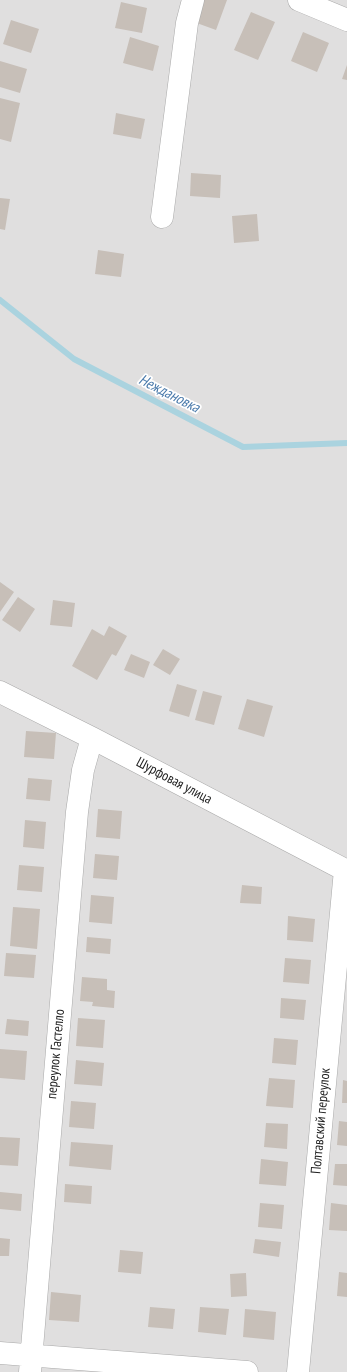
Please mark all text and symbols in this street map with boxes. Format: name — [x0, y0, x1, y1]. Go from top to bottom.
water label: Неждановка — [136, 371, 202, 417]
street label: Шурфовая улица — [133, 754, 215, 808]
street label: переулок Гастелло — [44, 1008, 68, 1100]
street label: Полтавский переулок — [308, 1067, 334, 1175]

